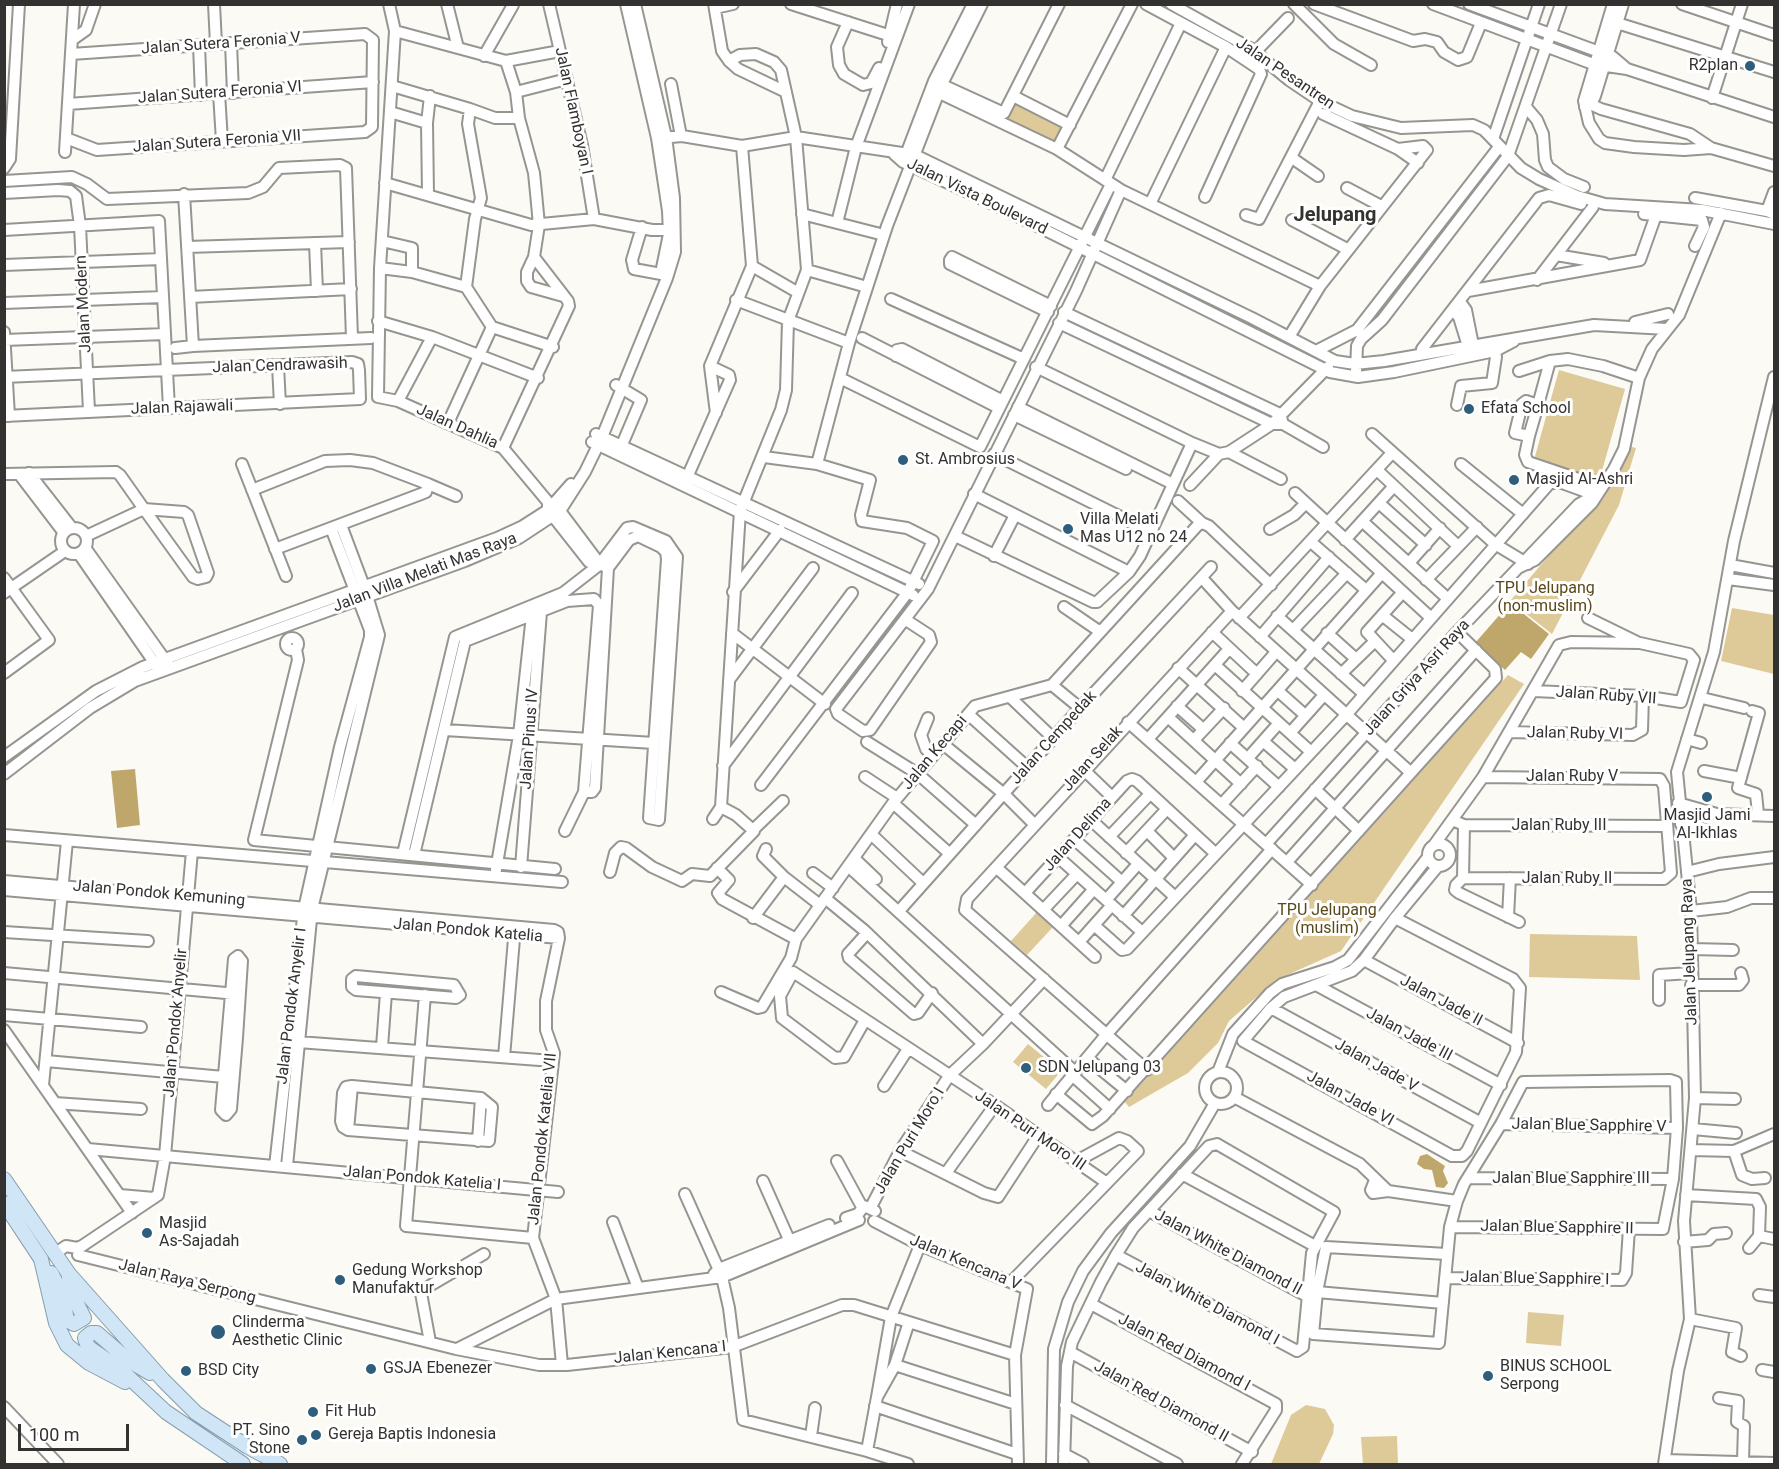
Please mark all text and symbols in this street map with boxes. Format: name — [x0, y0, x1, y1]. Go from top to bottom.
street label: Jalan Sutera Feronia V — [141, 29, 301, 59]
street label: Jalan Pesantren — [1232, 34, 1338, 114]
street label: Jalan Flamboyan I — [550, 46, 596, 176]
place label: R2plan — [1689, 56, 1738, 76]
marker: R2plan — [1743, 59, 1757, 73]
street label: Jalan Sutera Feronia VI — [137, 78, 303, 108]
street label: Jalan Sutera Feronia VII — [132, 127, 302, 157]
street label: Jalan Vista Boulevard — [904, 155, 1050, 239]
district label: Jelupang — [1293, 204, 1377, 228]
street label: Jalan Modern — [72, 255, 96, 353]
street label: Jalan Cendrawasih — [212, 354, 348, 378]
street label: Jalan Rajawali — [130, 397, 234, 419]
place label: Efata School — [1481, 399, 1571, 419]
street label: Jalan Dahlia — [413, 400, 501, 454]
marker: Efata School — [1462, 402, 1476, 416]
place label: St. Ambrosius — [915, 450, 1015, 470]
marker: St. Ambrosius — [896, 453, 910, 467]
place label: Masjid Al-Ashri — [1526, 470, 1633, 490]
marker: Masjid Al-Ashri — [1507, 473, 1521, 487]
place label: Villa Melati Mas U12 no 24 — [1080, 510, 1187, 548]
marker: Villa Melati Mas U12 no 24 — [1061, 522, 1075, 536]
street label: Jalan Villa Melati Mas Raya — [330, 529, 520, 617]
park label: TPU Jelupang (non-muslim) — [1495, 579, 1595, 617]
street label: Jalan Griya Asri Raya — [1360, 616, 1474, 740]
street label: Jalan Ruby VII — [1555, 683, 1657, 709]
street label: Jalan Cempedak — [1007, 687, 1101, 789]
street label: Jalan Pinus IV — [517, 688, 543, 790]
street label: Jalan Kecapi — [898, 712, 972, 794]
street label: Jalan Selak — [1059, 722, 1127, 796]
street label: Jalan Ruby VI — [1527, 724, 1623, 744]
street label: Jalan Ruby V — [1526, 767, 1618, 787]
marker: Masjid Jami Al-Ikhlas — [1700, 790, 1714, 804]
street label: Jalan Delima — [1040, 794, 1116, 876]
place label: Masjid Jami Al-Ikhlas — [1663, 806, 1751, 844]
street label: Jalan Ruby III — [1511, 816, 1607, 836]
street label: Jalan Ruby II — [1522, 869, 1612, 889]
street label: Jalan Pondok Kemuning — [72, 877, 246, 911]
street label: Jalan Jelupang Raya — [1678, 878, 1702, 1026]
park label: TPU Jelupang (muslim) — [1277, 901, 1377, 939]
street label: Jalan Pondok Katelia — [392, 915, 544, 947]
street label: Jalan Pondok Anyelir I — [273, 926, 311, 1086]
street label: Jalan Pondok Anyelir — [160, 948, 192, 1098]
street label: Jalan Jade II — [1396, 971, 1486, 1031]
street label: Jalan Jade III — [1363, 1004, 1455, 1066]
street label: Jalan Jade V — [1331, 1035, 1421, 1097]
street label: Jalan Pondok Katelia VII — [524, 1052, 562, 1226]
place label: SDN Jelupang 03 — [1038, 1058, 1161, 1078]
marker: SDN Jelupang 03 — [1019, 1061, 1033, 1075]
street label: Jalan Jade VI — [1303, 1067, 1397, 1131]
street label: Jalan Puri Moro I — [871, 1084, 949, 1198]
street label: Jalan Puri Moro III — [971, 1087, 1089, 1175]
street label: Jalan Blue Sapphire V — [1511, 1115, 1667, 1137]
street label: Jalan Pondok Katelia I — [342, 1163, 502, 1195]
street label: Jalan Blue Sapphire III — [1492, 1169, 1650, 1189]
street label: Jalan White Diamond II — [1151, 1206, 1305, 1300]
place label: Masjid As-Sajadah — [159, 1214, 239, 1252]
street label: Jalan Blue Sapphire II — [1480, 1217, 1634, 1239]
marker: Masjid As-Sajadah — [140, 1226, 154, 1240]
street label: Jalan Kencana V — [907, 1231, 1023, 1295]
street label: Jalan Raya Serpong — [116, 1256, 258, 1308]
street label: Jalan White Diamond I — [1132, 1258, 1282, 1350]
place label: Gedung Workshop Manufaktur — [352, 1261, 483, 1299]
street label: Jalan Blue Sapphire I — [1460, 1268, 1610, 1290]
marker: Gedung Workshop Manufaktur — [333, 1273, 347, 1287]
street label: Jalan Red Diamond I — [1115, 1310, 1253, 1396]
place label: Clinderma Aesthetic Clinic — [232, 1313, 342, 1351]
marker: Clinderma Aesthetic Clinic — [209, 1323, 227, 1341]
street label: Jalan Kencana I — [613, 1338, 727, 1368]
street label: Jalan Red Diamond II — [1090, 1357, 1232, 1447]
place label: BINUS SCHOOL Serpong — [1500, 1357, 1612, 1395]
place label: GSJA Ebenezer — [383, 1359, 492, 1379]
place label: BSD City — [198, 1361, 259, 1381]
marker: GSJA Ebenezer — [364, 1362, 378, 1376]
marker: BSD City — [179, 1364, 193, 1378]
marker: BINUS SCHOOL Serpong — [1481, 1369, 1495, 1383]
place label: Fit Hub — [325, 1402, 376, 1422]
marker: Fit Hub — [306, 1405, 320, 1419]
scale bar — [21, 1412, 132, 1450]
place label: PT. Sino Stone — [233, 1421, 290, 1459]
text: 100 m — [29, 1424, 80, 1445]
place label: Gereja Baptis Indonesia — [328, 1425, 496, 1445]
marker: Gereja Baptis Indonesia — [309, 1428, 323, 1442]
marker: PT. Sino Stone — [295, 1433, 309, 1447]

